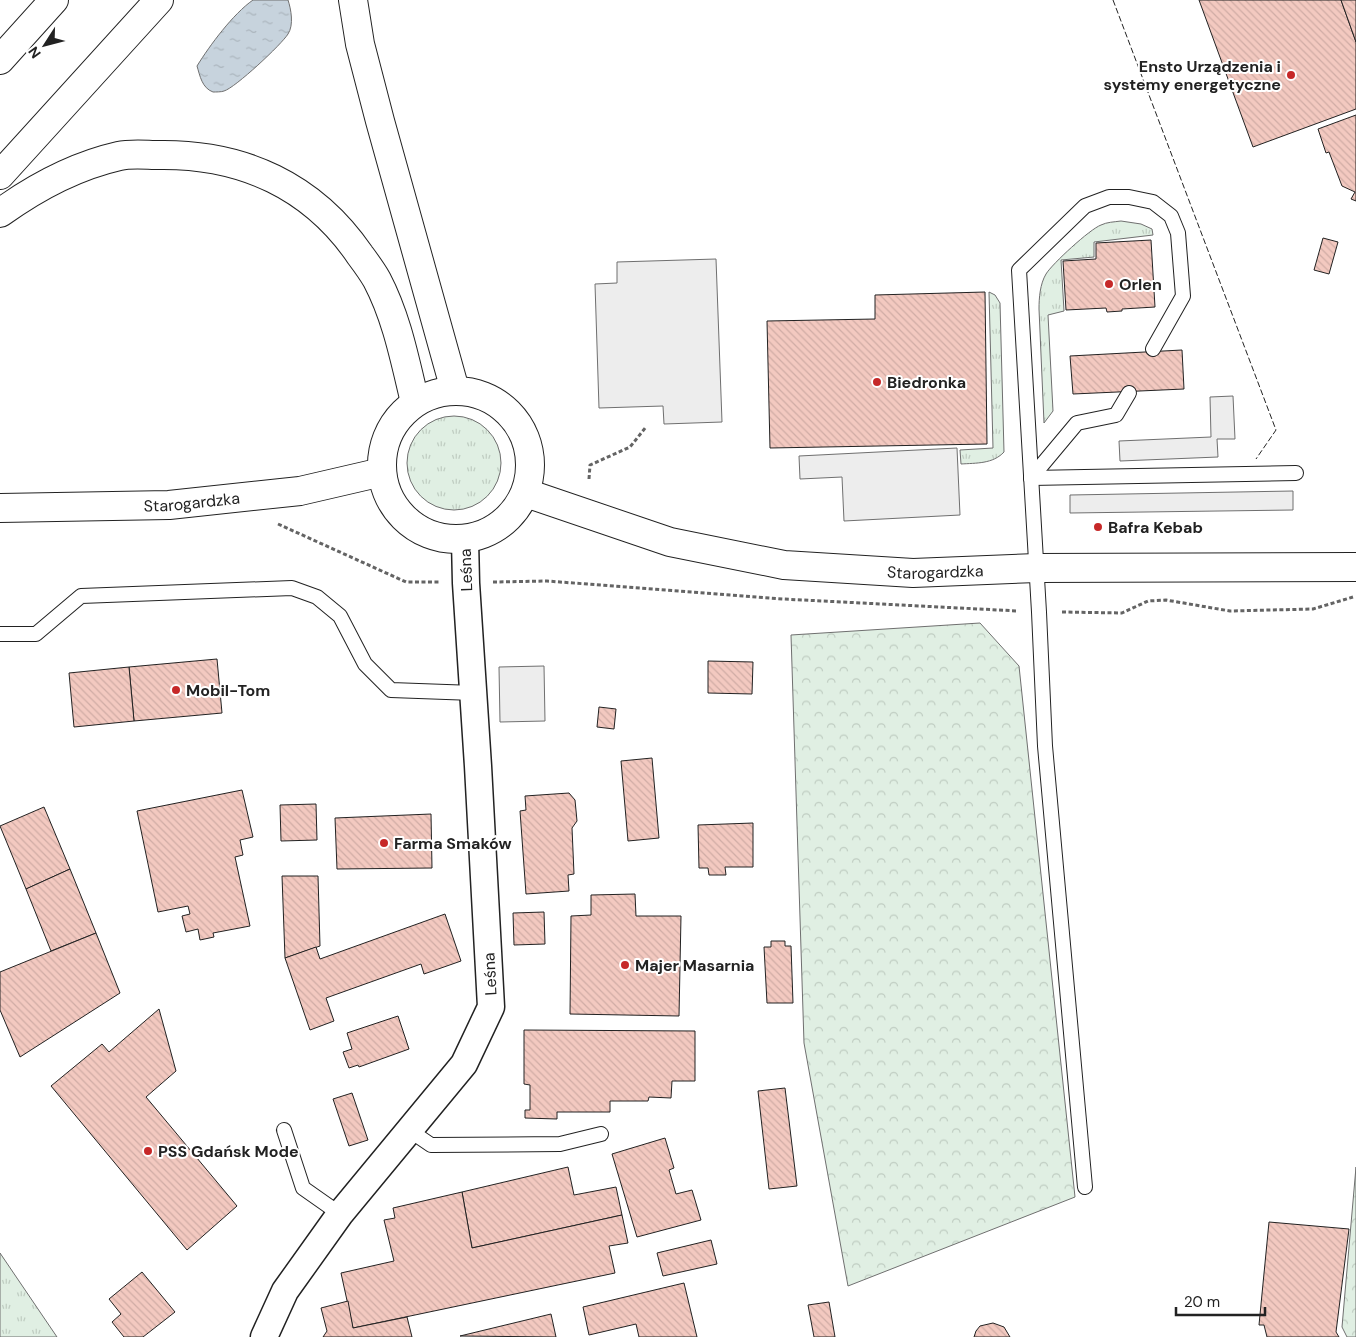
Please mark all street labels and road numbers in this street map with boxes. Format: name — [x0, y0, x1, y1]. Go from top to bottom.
street label: Starogardzka — [144, 487, 241, 516]
street label: Leśna — [455, 548, 477, 592]
street label: Starogardzka — [887, 560, 984, 584]
street label: Leśna — [478, 952, 502, 996]

